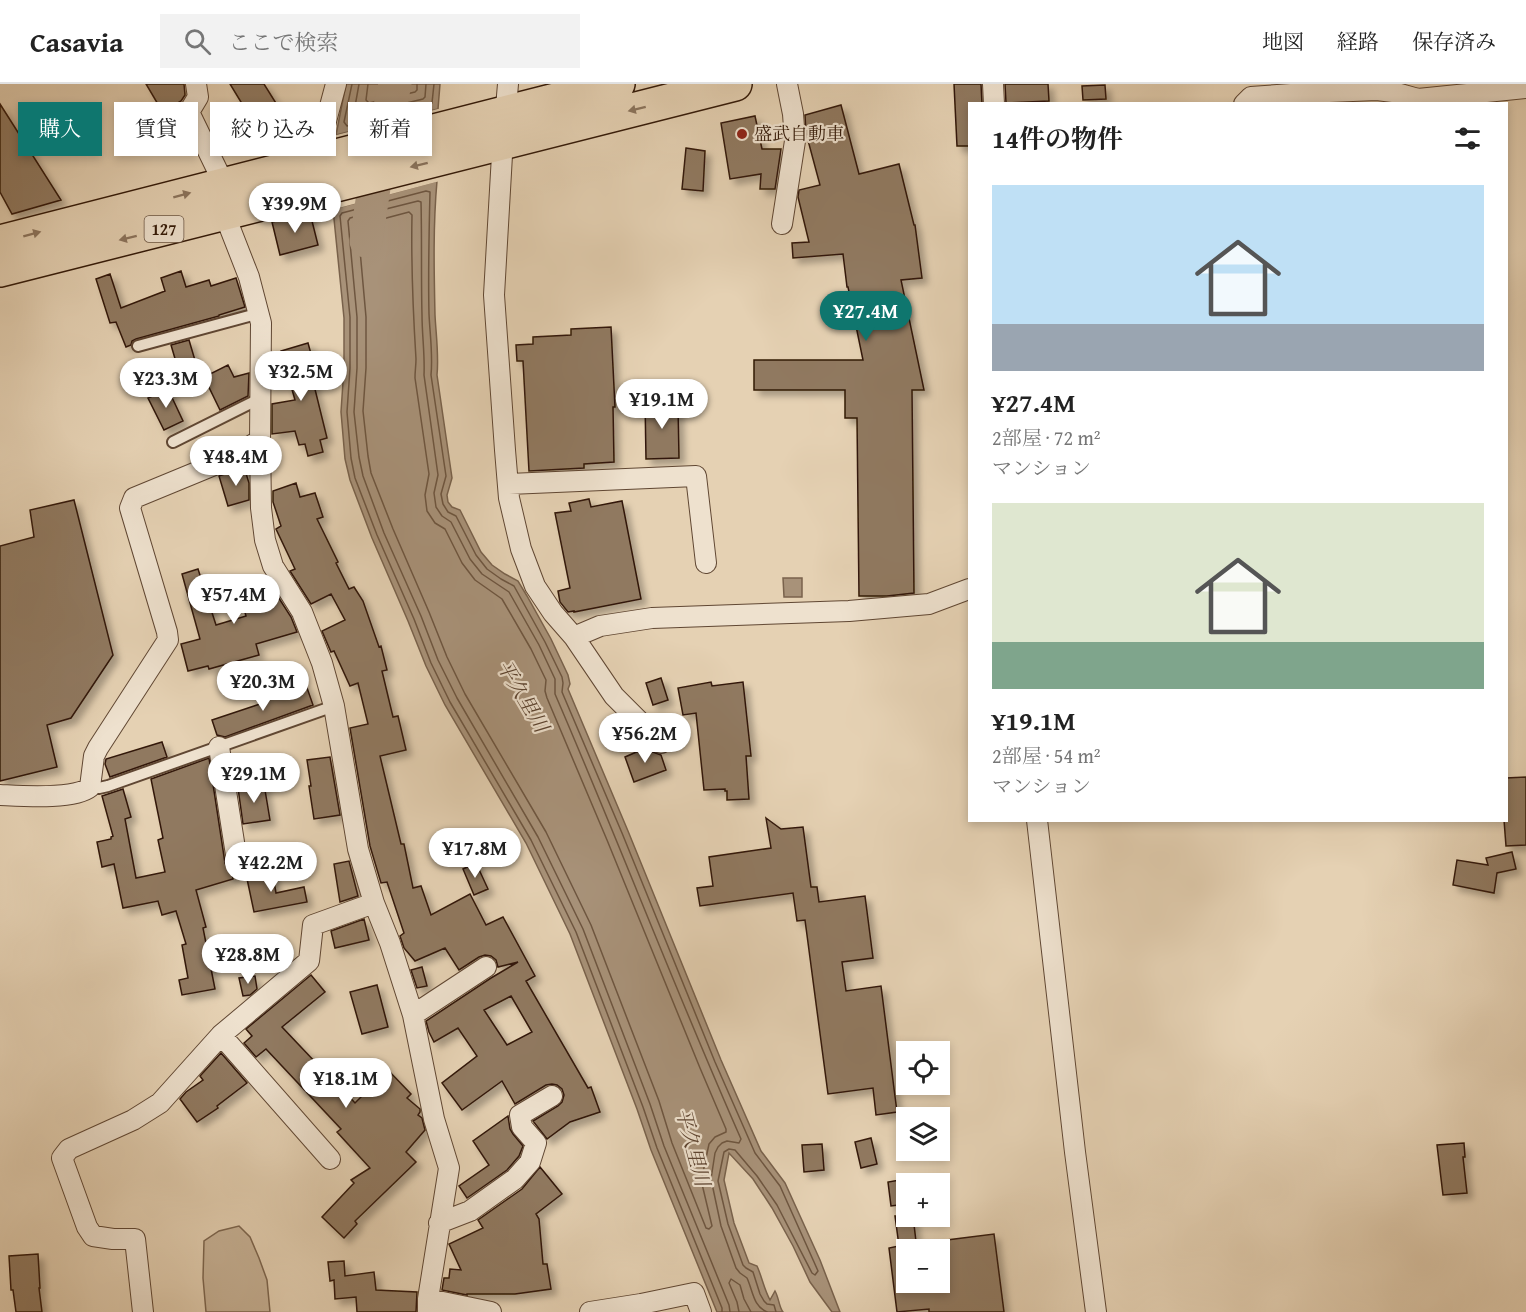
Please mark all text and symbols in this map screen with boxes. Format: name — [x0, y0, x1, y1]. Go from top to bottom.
search box — [160, 14, 580, 68]
text: Casavia — [30, 21, 124, 62]
icon: search — [181, 25, 214, 58]
text: ここで検索 — [229, 26, 339, 58]
text: 地図 — [1262, 26, 1304, 57]
text: 経路 — [1337, 26, 1379, 57]
text: 保存済み — [1412, 26, 1496, 57]
chip: 購入 — [18, 102, 102, 156]
chip: 賃貸 — [114, 102, 198, 156]
chip: 絞り込み — [210, 102, 336, 156]
chip: 新着 — [348, 102, 432, 156]
one-way arrow — [628, 105, 646, 114]
text: 14件の物件 — [992, 119, 1123, 158]
place label: 盛武自動車 — [754, 120, 844, 147]
icon: filters — [1451, 122, 1484, 155]
marker: 盛武自動車 — [735, 127, 749, 141]
one-way arrow — [409, 160, 428, 170]
pin: ¥39.9M — [246, 183, 344, 234]
text: ¥39.9M — [263, 188, 327, 217]
one-way arrow — [172, 189, 191, 199]
road number: 127 — [144, 216, 184, 242]
icon: home — [1184, 224, 1292, 332]
one-way arrow — [23, 228, 41, 238]
one-way arrow — [119, 233, 137, 243]
pin: ¥27.4M — [817, 291, 915, 342]
text: ¥27.4M — [834, 296, 898, 325]
pin: ¥32.5M — [252, 351, 350, 402]
text: ¥32.5M — [269, 356, 333, 385]
pin: ¥23.3M — [117, 358, 215, 409]
text: ¥23.3M — [134, 363, 198, 392]
pin: ¥19.1M — [613, 379, 711, 430]
text: ¥27.4M — [992, 383, 1076, 422]
text: ¥19.1M — [630, 384, 694, 413]
text: 2部屋 · 72 m² — [992, 423, 1101, 452]
pin: ¥48.4M — [187, 436, 285, 487]
text: ¥48.4M — [204, 441, 268, 470]
text: マンション — [992, 453, 1091, 482]
icon: home — [1184, 542, 1292, 650]
pin: ¥57.4M — [185, 574, 283, 625]
text: ¥57.4M — [202, 579, 266, 608]
water label: 平久里川 — [490, 654, 557, 739]
pin: ¥20.3M — [214, 661, 312, 712]
text: ¥20.3M — [231, 666, 295, 695]
text: ¥19.1M — [992, 701, 1076, 740]
pin: ¥56.2M — [596, 713, 694, 764]
text: ¥56.2M — [613, 718, 677, 747]
text: 2部屋 · 54 m² — [992, 741, 1101, 770]
pin: ¥29.1M — [205, 753, 303, 804]
text: ¥29.1M — [222, 758, 286, 787]
text: マンション — [992, 771, 1091, 800]
pin: ¥17.8M — [426, 828, 524, 879]
text: ¥17.8M — [443, 833, 507, 862]
pin: ¥42.2M — [222, 842, 320, 893]
text: ¥42.2M — [239, 847, 303, 876]
pin: ¥28.8M — [199, 934, 297, 985]
text: ¥28.8M — [216, 939, 280, 968]
map controls — [896, 1041, 950, 1293]
button: locate — [896, 1041, 950, 1095]
pin: ¥18.1M — [297, 1058, 395, 1109]
text: ¥18.1M — [314, 1063, 378, 1092]
water label: 平久里川 — [669, 1104, 718, 1191]
button: layers — [896, 1107, 950, 1161]
button: + — [896, 1173, 950, 1227]
button: − — [896, 1239, 950, 1293]

